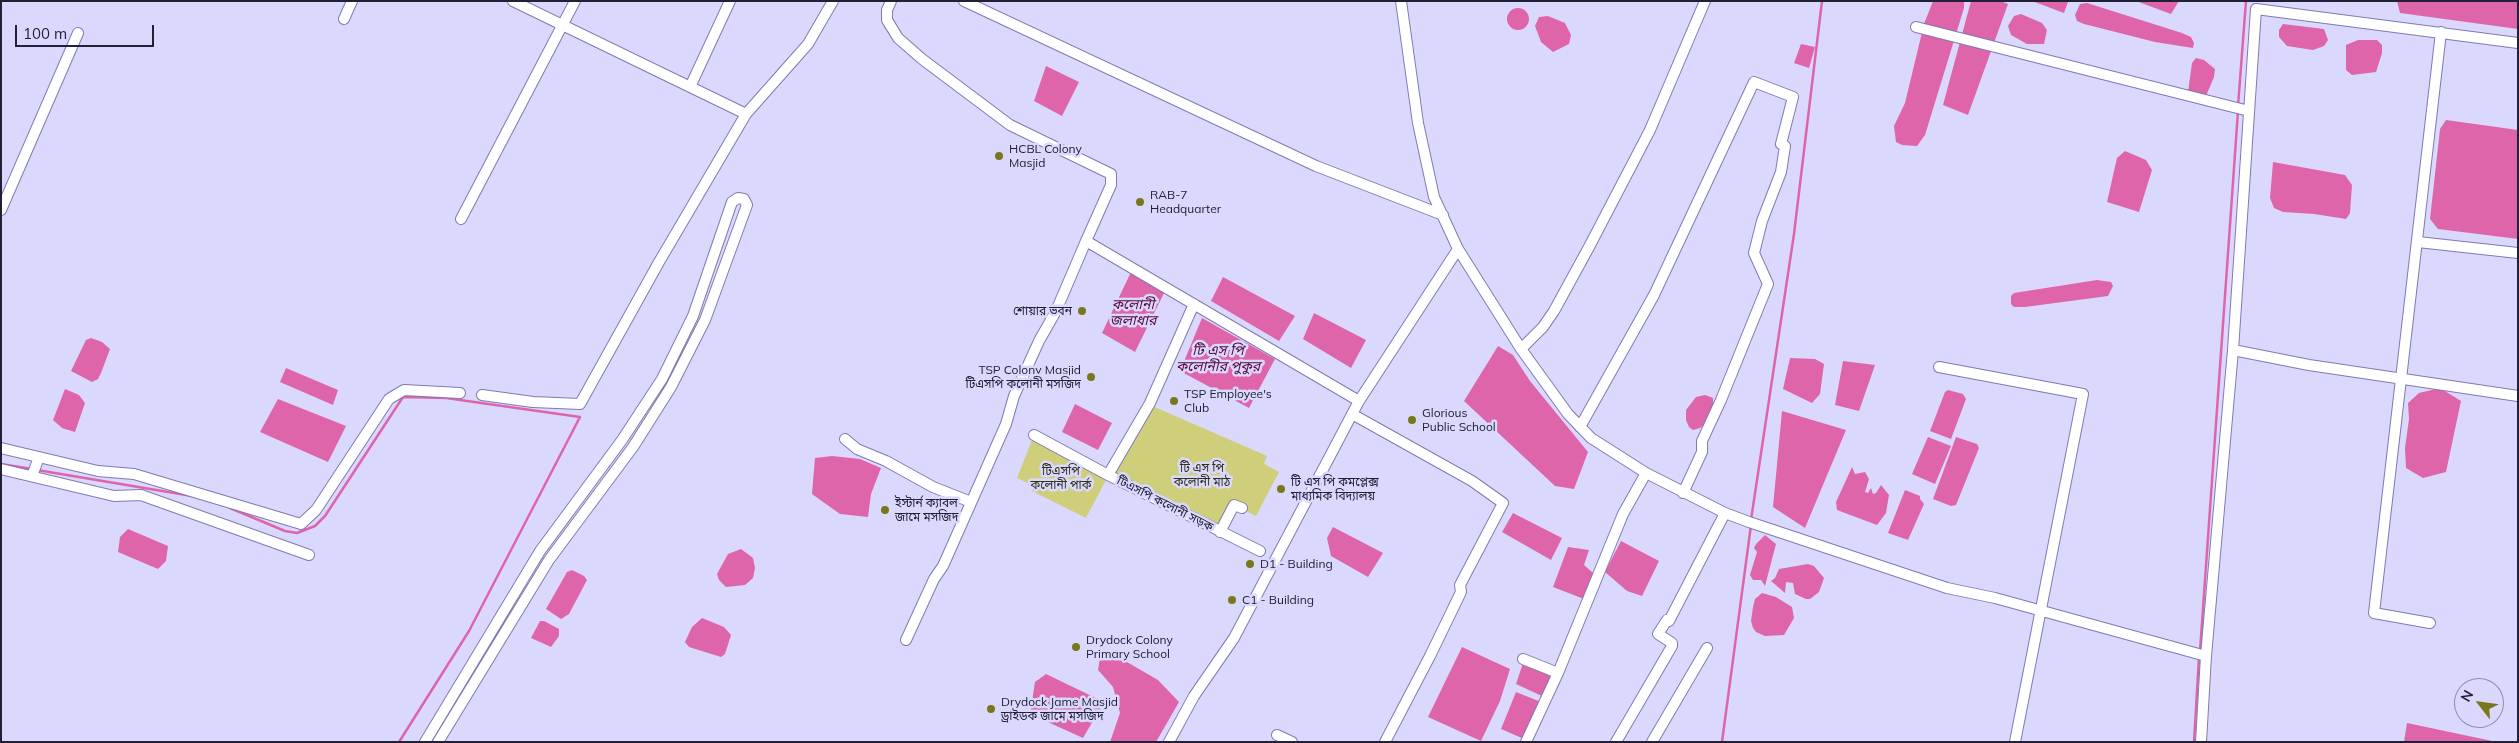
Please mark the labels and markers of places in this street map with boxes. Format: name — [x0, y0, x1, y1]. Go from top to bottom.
place label: HCBL Colony Masjid — [1009, 142, 1082, 170]
marker: HCBL Colony Masjid — [993, 150, 1005, 162]
place label: RAB-7 Headquarter — [1150, 188, 1221, 216]
marker: RAB-7 Headquarter — [1134, 196, 1146, 208]
place label: শোয়ার ভবন — [1013, 304, 1072, 318]
marker: শোয়ার ভবন — [1076, 305, 1088, 317]
place label: TSP Colony Masjid টিএসপি কলোনী মসজিদ — [966, 363, 1081, 391]
marker: TSP Colony Masjid টিএসপি কলোনী মসজিদ — [1085, 371, 1097, 383]
place label: TSP Employee's Club — [1184, 387, 1272, 415]
marker: TSP Employee's Club — [1168, 395, 1180, 407]
place label: Glorious Public School — [1422, 406, 1496, 434]
marker: Glorious Public School — [1406, 414, 1418, 426]
place label: টি এস পি কমপ্লেক্স মাধ্যমিক বিদ্যালয় — [1291, 475, 1379, 503]
marker: টি এস পি কমপ্লেক্স মাধ্যমিক বিদ্যালয় — [1275, 483, 1287, 495]
place label: ইস্টার্ন ক্যাবল জামে মসজিদ — [895, 496, 958, 524]
marker: ইস্টার্ন ক্যাবল জামে মসজিদ — [879, 504, 891, 516]
place label: D1 - Building — [1260, 557, 1333, 571]
marker: D1 - Building — [1244, 558, 1256, 570]
place label: C1 - Building — [1242, 593, 1314, 607]
marker: C1 - Building — [1226, 594, 1238, 606]
place label: Drydock Colony Primary School — [1086, 633, 1173, 661]
marker: Drydock Colony Primary School — [1070, 641, 1082, 653]
place label: Drydock Jame Masjid ড্রাইডক জামে মসজিদ — [1001, 695, 1118, 723]
marker: Drydock Jame Masjid ড্রাইডক জামে মসজিদ — [985, 703, 997, 715]

